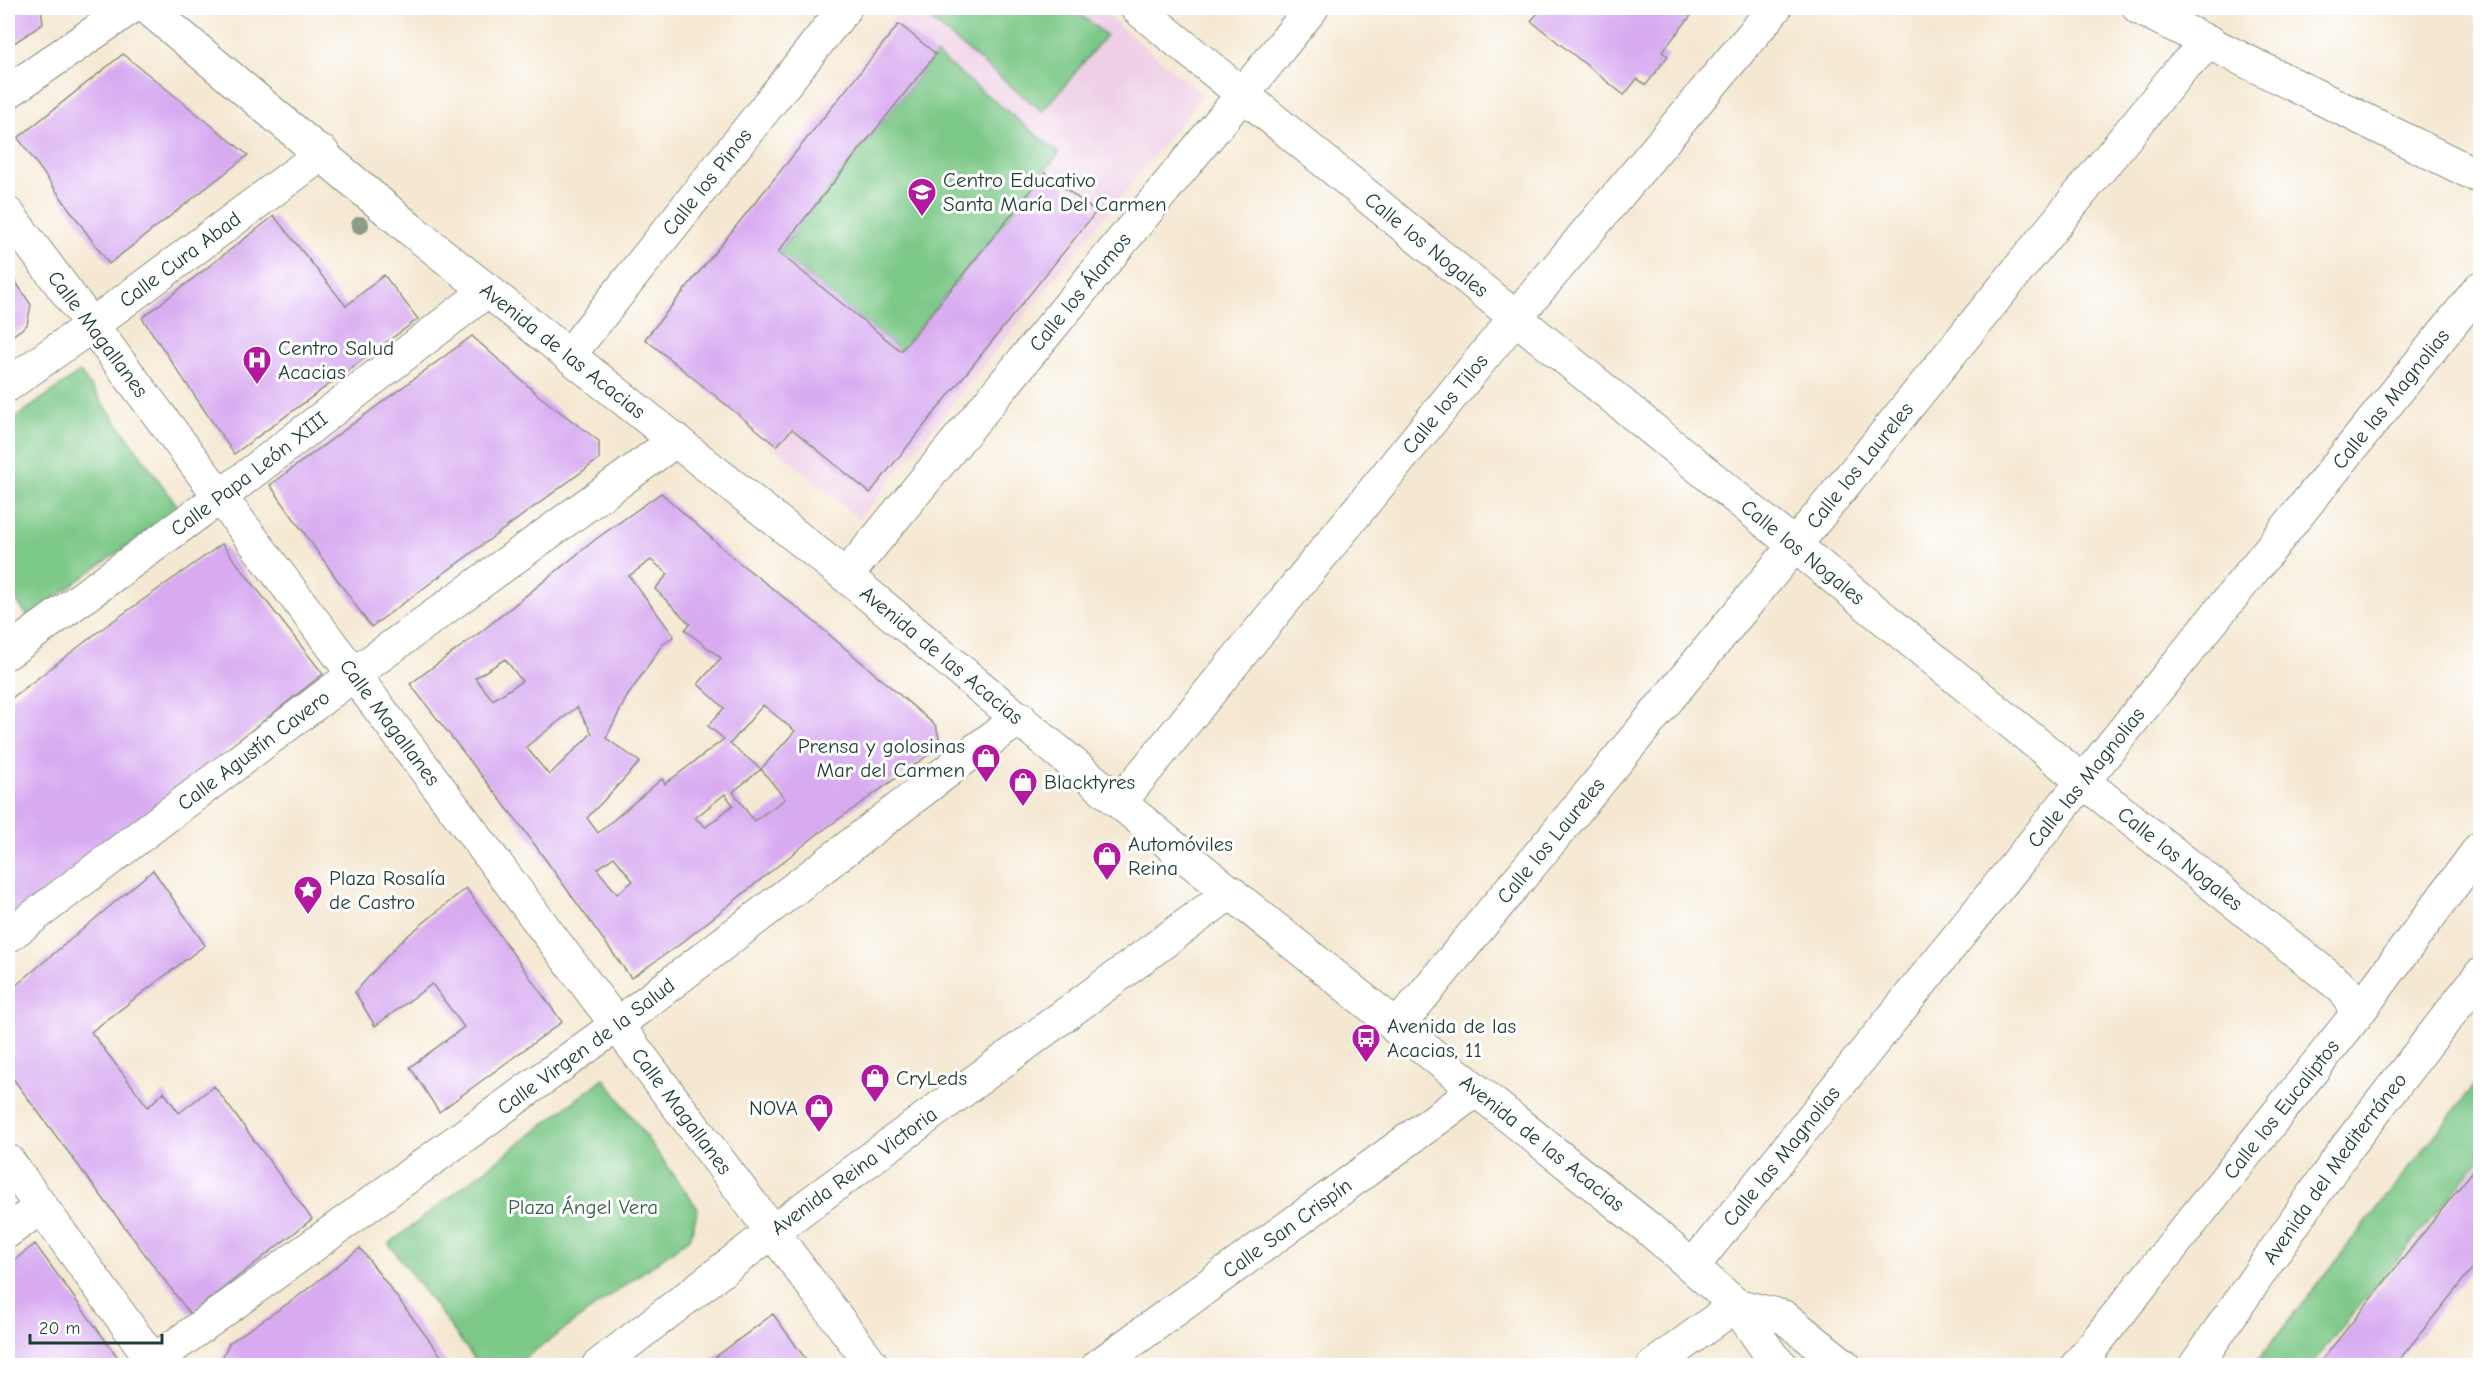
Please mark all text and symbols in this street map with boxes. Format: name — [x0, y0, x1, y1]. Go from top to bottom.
street label: Calle los Pinos — [657, 124, 757, 240]
place label: Centro Educativo Santa María Del Carmen — [943, 168, 1167, 216]
school or university icon: Centro Educativo Santa María Del Carmen — [906, 176, 938, 218]
street label: Calle los Nogales — [1360, 187, 1493, 302]
street label: Calle Cura Abad — [115, 206, 246, 312]
street label: Calle los Álamos — [1024, 228, 1136, 356]
street label: Calle Magallanes — [43, 266, 153, 402]
street label: Avenida de las Acacias — [475, 278, 650, 424]
street label: Calle las Magnolias — [2327, 324, 2454, 474]
place label: Centro Salud Acacias — [278, 336, 394, 384]
hospital icon: Centro Salud Acacias — [241, 344, 273, 386]
street label: Calle los Tilos — [1397, 349, 1493, 459]
street label: Calle los Laureles — [1801, 397, 1918, 534]
street label: Calle Papa León XIII — [166, 406, 332, 541]
street label: Calle los Nogales — [1736, 495, 1870, 610]
street label: Avenida de las Acacias — [855, 581, 1028, 729]
street label: Calle Magallanes — [335, 655, 445, 791]
street label: Calle Agustín Cavero — [173, 685, 334, 815]
street label: Calle las Magnolias — [2022, 703, 2150, 852]
place label: Prensa y golosinas Mar del Carmen — [798, 734, 965, 782]
shop icon: Prensa y golosinas Mar del Carmen — [970, 742, 1002, 784]
shop icon: Blacktyres — [1007, 766, 1039, 808]
place label: Blacktyres — [1044, 770, 1135, 794]
street label: Calle los Laureles — [1492, 773, 1610, 908]
street label: Calle los Nogales — [2113, 802, 2247, 916]
place label: Automóviles Reina — [1128, 832, 1233, 880]
shop icon: Automóviles Reina — [1091, 840, 1123, 882]
place label: Plaza Rosalía de Castro — [329, 866, 446, 914]
place icon: Plaza Rosalía de Castro — [292, 874, 324, 916]
street label: Calle Virgen de la Salud — [492, 973, 679, 1120]
place label: Avenida de las Acacias, 11 — [1387, 1014, 1516, 1062]
bus stop icon: Avenida de las Acacias, 11 — [1350, 1022, 1382, 1064]
street label: Calle los Eucaliptos — [2218, 1035, 2344, 1184]
street label: Calle Magallanes — [626, 1043, 737, 1179]
shop icon: CryLeds — [859, 1062, 891, 1104]
place label: CryLeds — [896, 1066, 967, 1090]
street label: Avenida del Mediterráneo — [2258, 1068, 2412, 1268]
street label: Avenida de las Acacias — [1455, 1070, 1629, 1216]
street label: Calle las Magnolias — [1718, 1081, 1845, 1231]
shop icon: NOVA — [803, 1092, 835, 1134]
place label: NOVA — [749, 1096, 798, 1120]
street label: Avenida Reina Victoria — [767, 1102, 942, 1240]
street label: Calle San Crispín — [1218, 1173, 1356, 1283]
park label: Plaza Ángel Vera — [508, 1195, 658, 1219]
scale bar — [30, 1307, 162, 1345]
text: 20 m — [39, 1318, 80, 1339]

